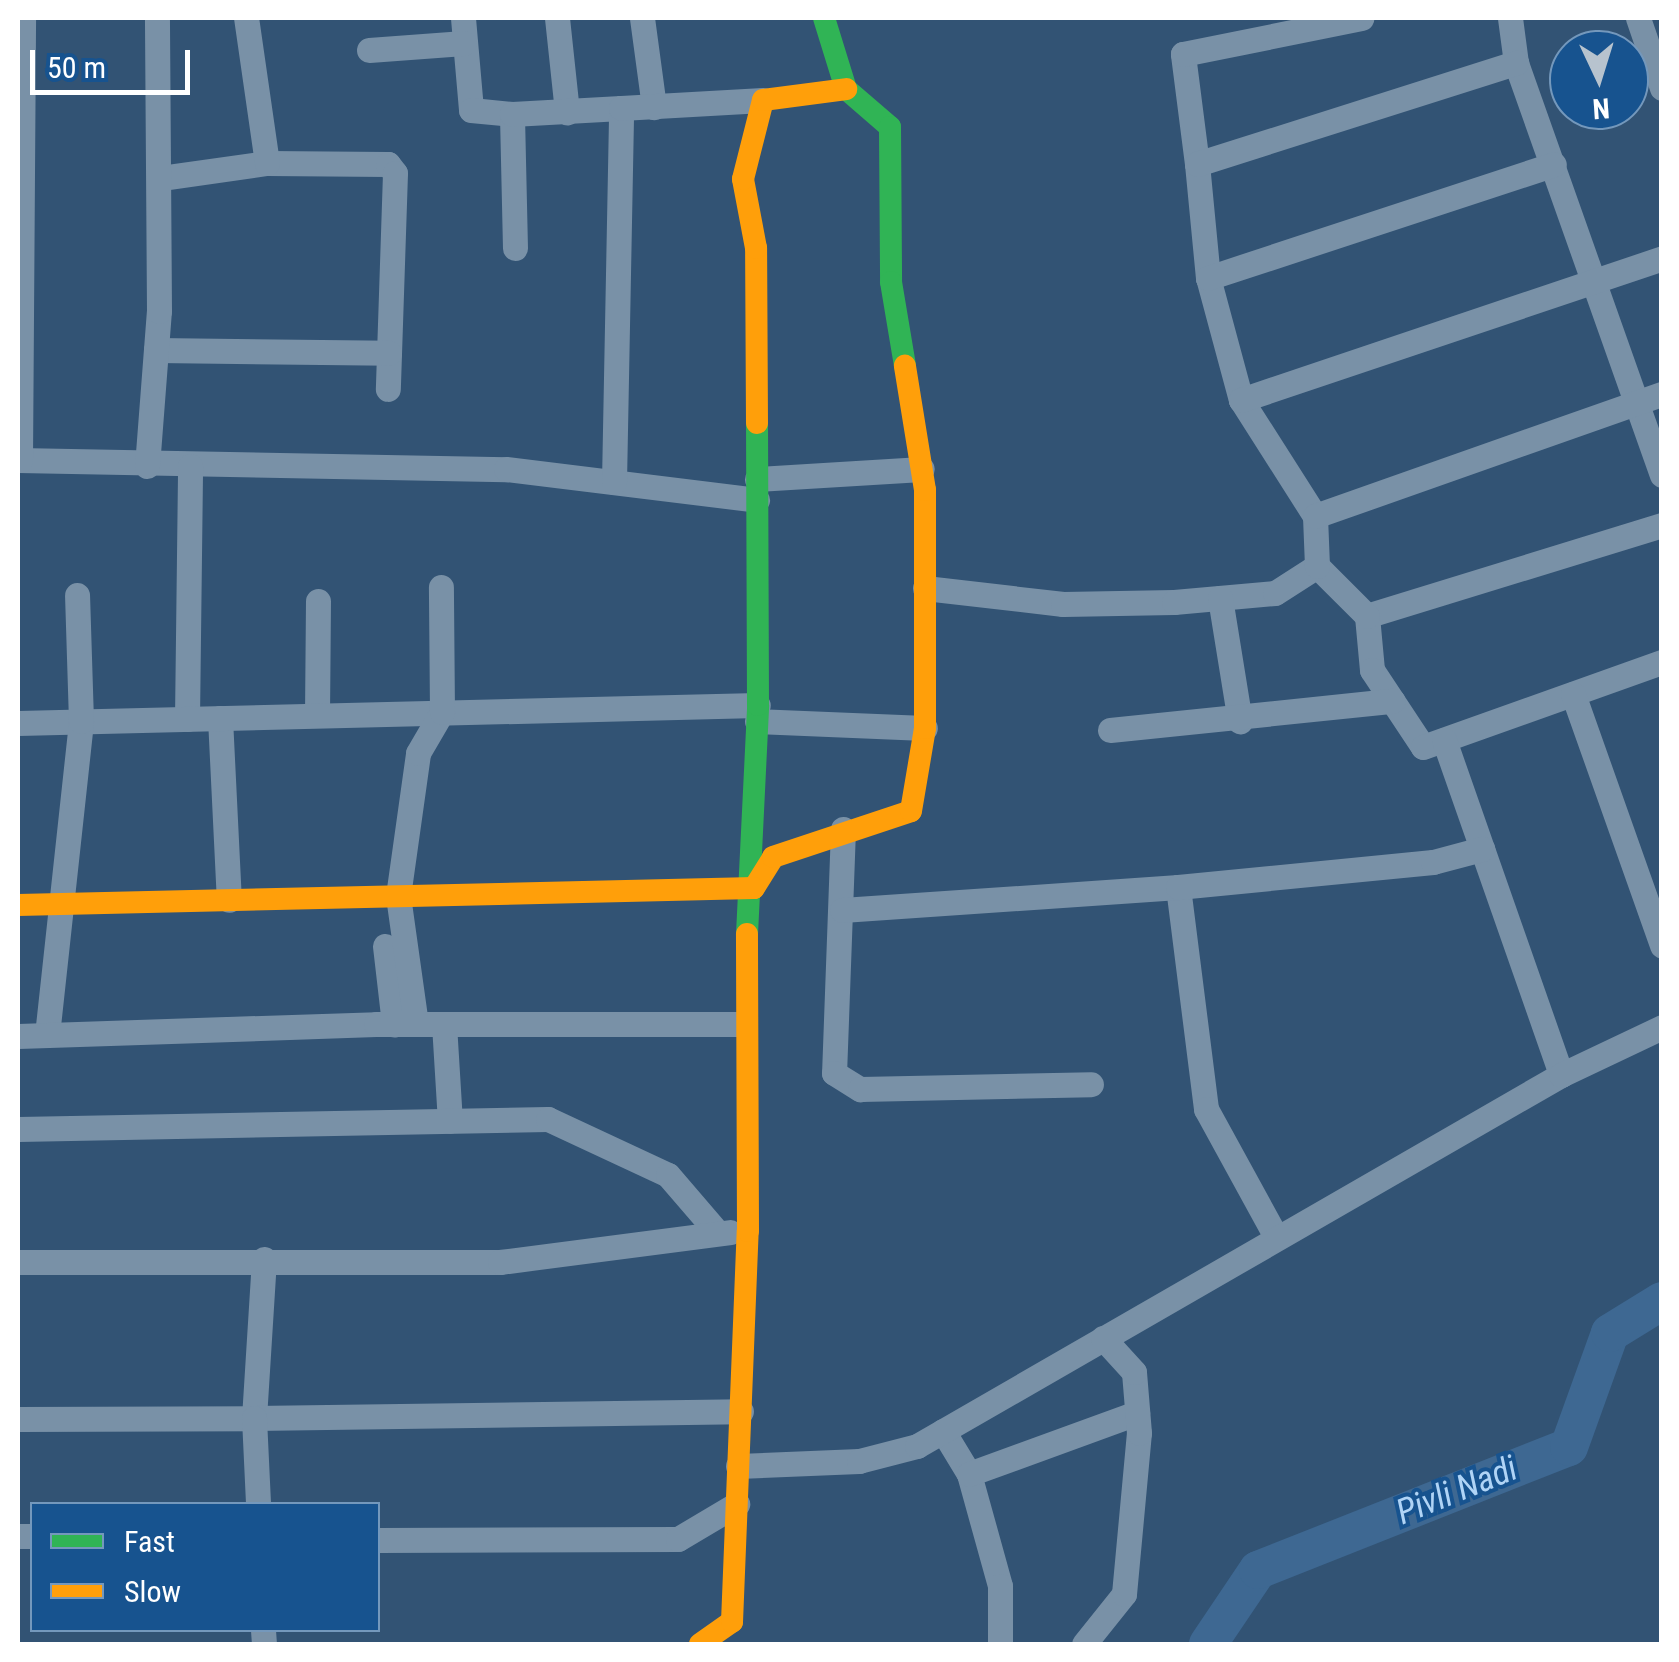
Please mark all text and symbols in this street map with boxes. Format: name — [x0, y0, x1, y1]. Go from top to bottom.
scale bar — [35, 30, 195, 92]
north arrow — [1549, 30, 1649, 130]
text: 50 m — [47, 50, 106, 85]
text: N — [1591, 91, 1611, 125]
water label: Pivli Nadi — [1390, 1448, 1524, 1534]
legend — [30, 1502, 380, 1632]
text: Fast — [124, 1524, 175, 1559]
text: Slow — [124, 1574, 181, 1609]

